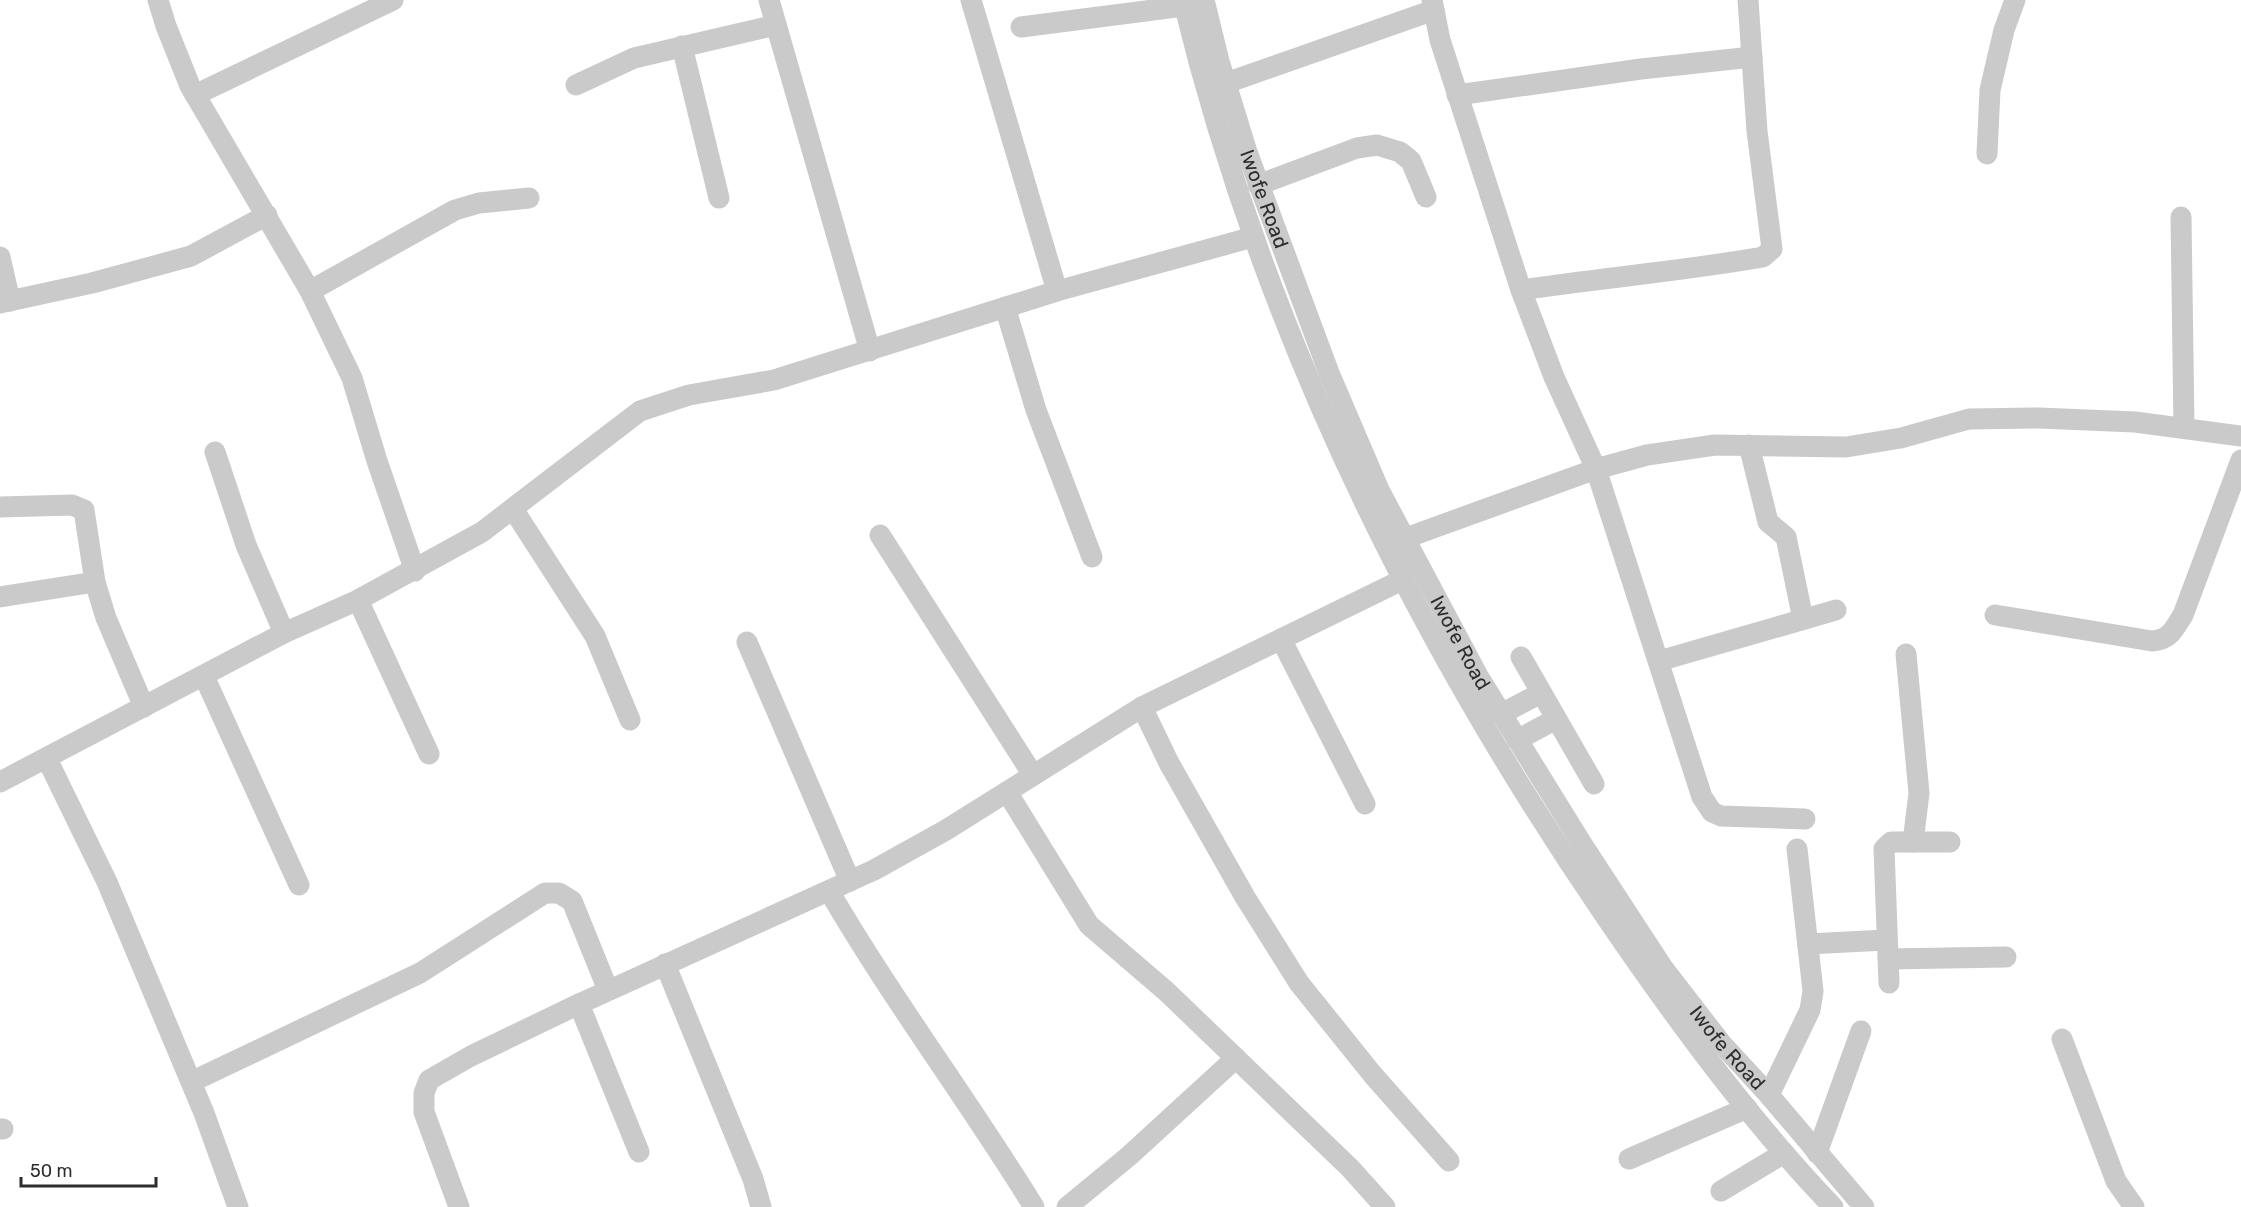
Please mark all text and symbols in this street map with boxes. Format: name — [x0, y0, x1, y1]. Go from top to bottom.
street label: Iwofe Road — [1235, 146, 1294, 252]
street label: Iwofe Road — [1425, 591, 1496, 694]
street label: Iwofe Road — [1685, 1001, 1770, 1095]
scale bar — [21, 1150, 156, 1188]
text: 50 m — [30, 1160, 73, 1182]

